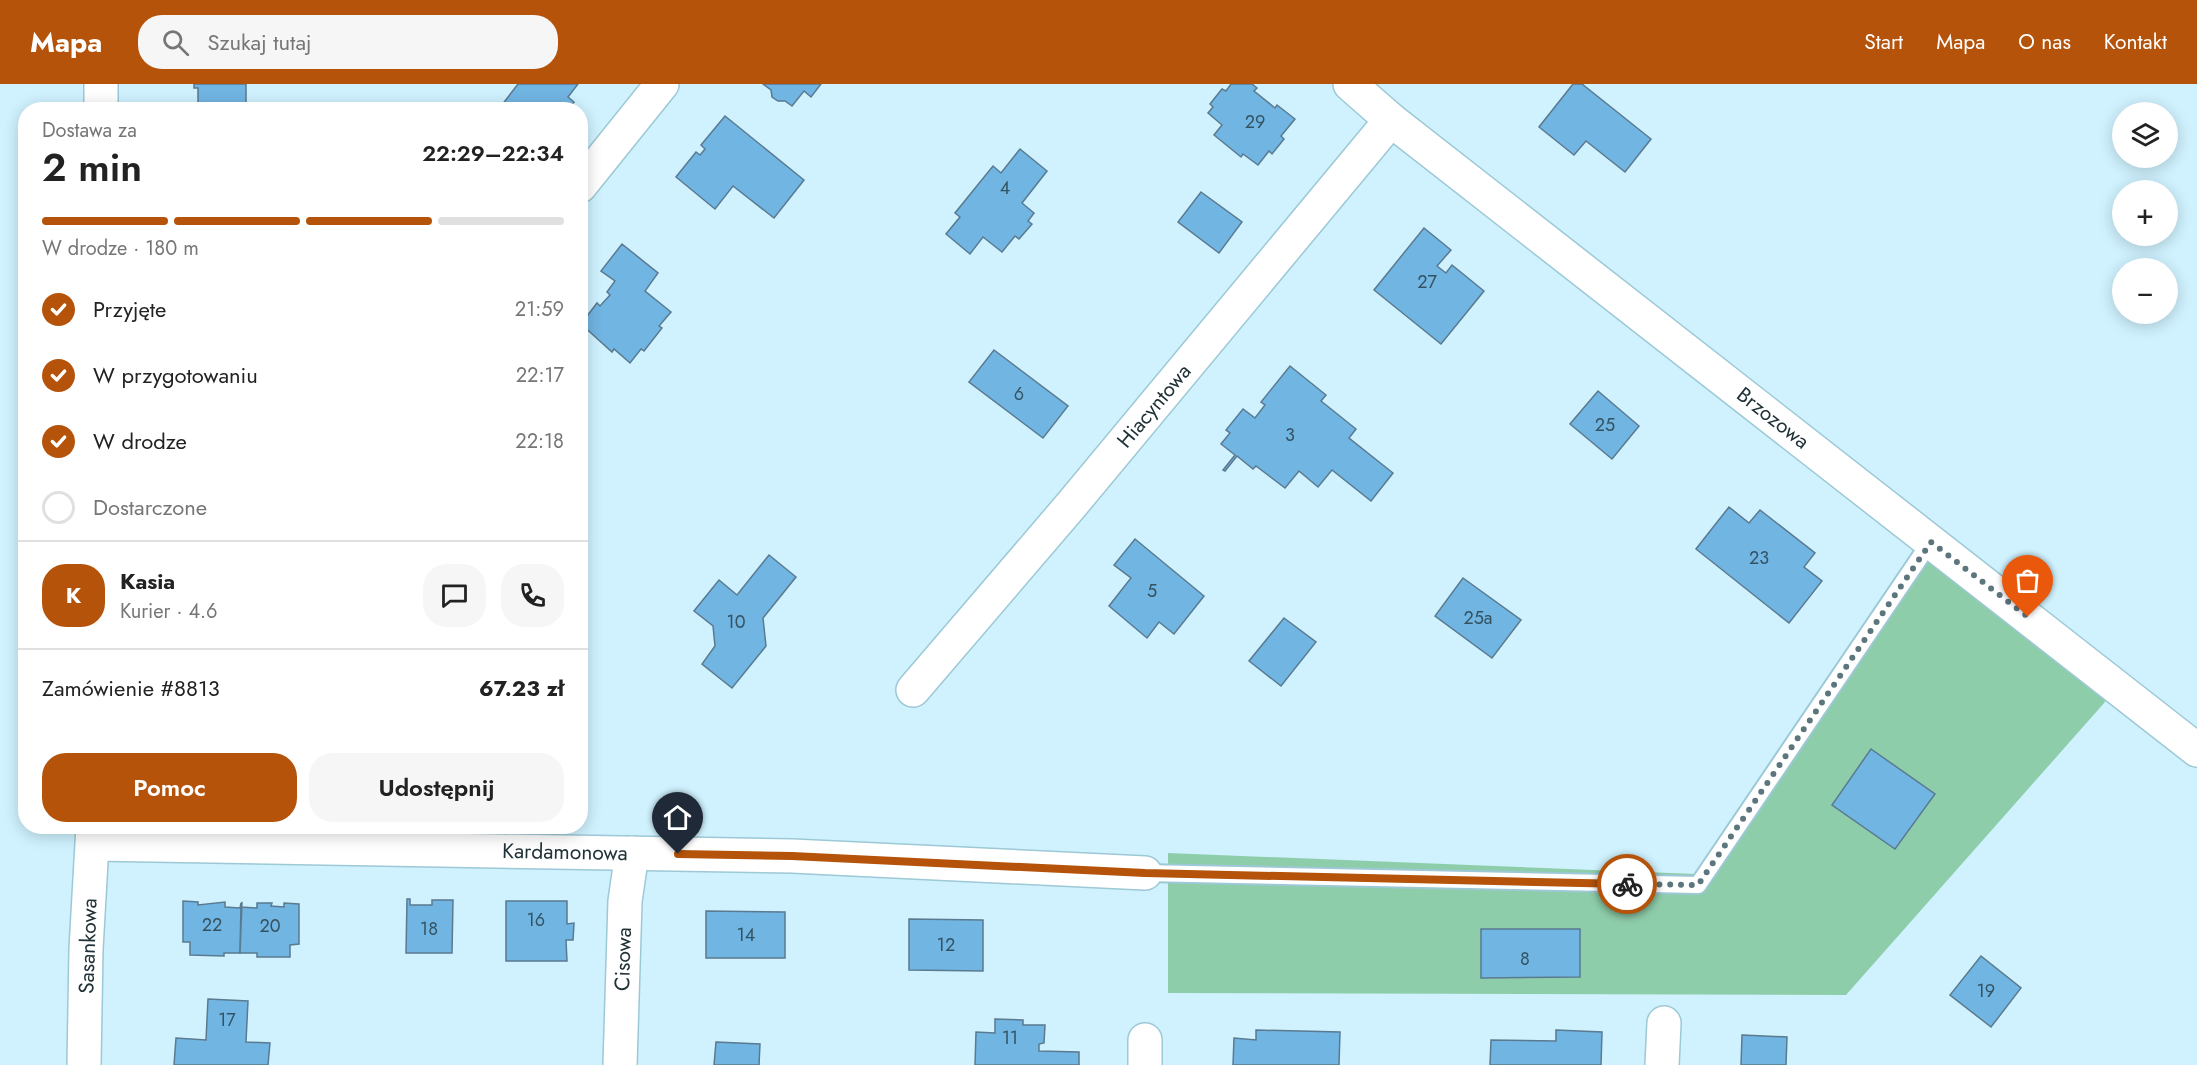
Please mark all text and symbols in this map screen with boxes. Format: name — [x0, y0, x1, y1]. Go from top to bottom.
search box — [138, 15, 558, 69]
text: Mapa — [30, 22, 102, 63]
icon: search — [159, 26, 192, 59]
text: Szukaj tutaj — [207, 26, 311, 58]
text: Start — [1864, 27, 1903, 57]
text: Mapa — [1936, 27, 1985, 57]
text: O nas — [2018, 27, 2071, 57]
text: Kontakt — [2104, 27, 2167, 57]
map controls — [2112, 102, 2178, 324]
button: layers — [2112, 102, 2178, 168]
house number: 29 — [1245, 109, 1265, 135]
text: Dostawa za — [42, 116, 137, 145]
text: 22:29–22:34 — [422, 137, 564, 169]
text: 2 min — [42, 139, 142, 196]
house number: 4 — [1000, 175, 1010, 201]
button: + — [2112, 180, 2178, 246]
text: W drodze · 180 m — [42, 234, 199, 263]
button: − — [2112, 258, 2178, 324]
house number: 27 — [1417, 269, 1437, 295]
icon: check — [42, 293, 75, 326]
text: Przyjęte — [93, 293, 166, 325]
text: 21:59 — [515, 295, 564, 324]
street label: Hiacyntowa — [1110, 357, 1198, 455]
icon: check — [42, 359, 75, 392]
text: W przygotowaniu — [93, 359, 258, 391]
text: 22:17 — [516, 361, 564, 390]
street label: Brzozowa — [1730, 380, 1816, 456]
house number: 6 — [1014, 381, 1024, 407]
house number: 25 — [1595, 412, 1615, 438]
house number: 3 — [1285, 422, 1295, 448]
icon: check — [42, 425, 75, 458]
text: W drodze — [93, 425, 187, 457]
text: 22:18 — [515, 427, 564, 456]
text: Dostarczone — [93, 491, 207, 523]
house number: 23 — [1749, 545, 1769, 571]
pin — [2002, 555, 2053, 617]
button: chat — [423, 564, 486, 627]
button: phone — [501, 564, 564, 627]
icon: bag — [2011, 564, 2044, 597]
text: Kasia — [120, 565, 175, 597]
house number: 5 — [1147, 578, 1157, 604]
text: K — [66, 579, 81, 611]
text: Kurier · 4.6 — [120, 597, 218, 626]
house number: 25a — [1463, 605, 1493, 631]
house number: 10 — [727, 609, 746, 635]
text: Zamówienie #8813 — [42, 672, 220, 704]
text: 67.23 zł — [479, 672, 564, 704]
button: Pomoc — [42, 753, 297, 822]
button: Udostępnij — [309, 753, 564, 822]
pin — [652, 792, 703, 854]
icon: home — [661, 801, 694, 834]
street label: Kardamonowa — [502, 836, 628, 868]
courier — [1597, 854, 1657, 914]
icon: bike — [1611, 868, 1644, 901]
street label: Sasankowa — [71, 898, 105, 994]
house number: 16 — [527, 907, 545, 933]
house number: 22 — [202, 912, 222, 938]
house number: 20 — [259, 913, 281, 939]
house number: 18 — [420, 916, 438, 942]
house number: 14 — [737, 922, 755, 948]
street label: Cisowa — [607, 927, 639, 991]
house number: 12 — [937, 932, 955, 958]
house number: 8 — [1520, 946, 1530, 972]
house number: 19 — [1977, 978, 1995, 1004]
house number: 17 — [218, 1007, 236, 1033]
house number: 11 — [1002, 1025, 1018, 1051]

